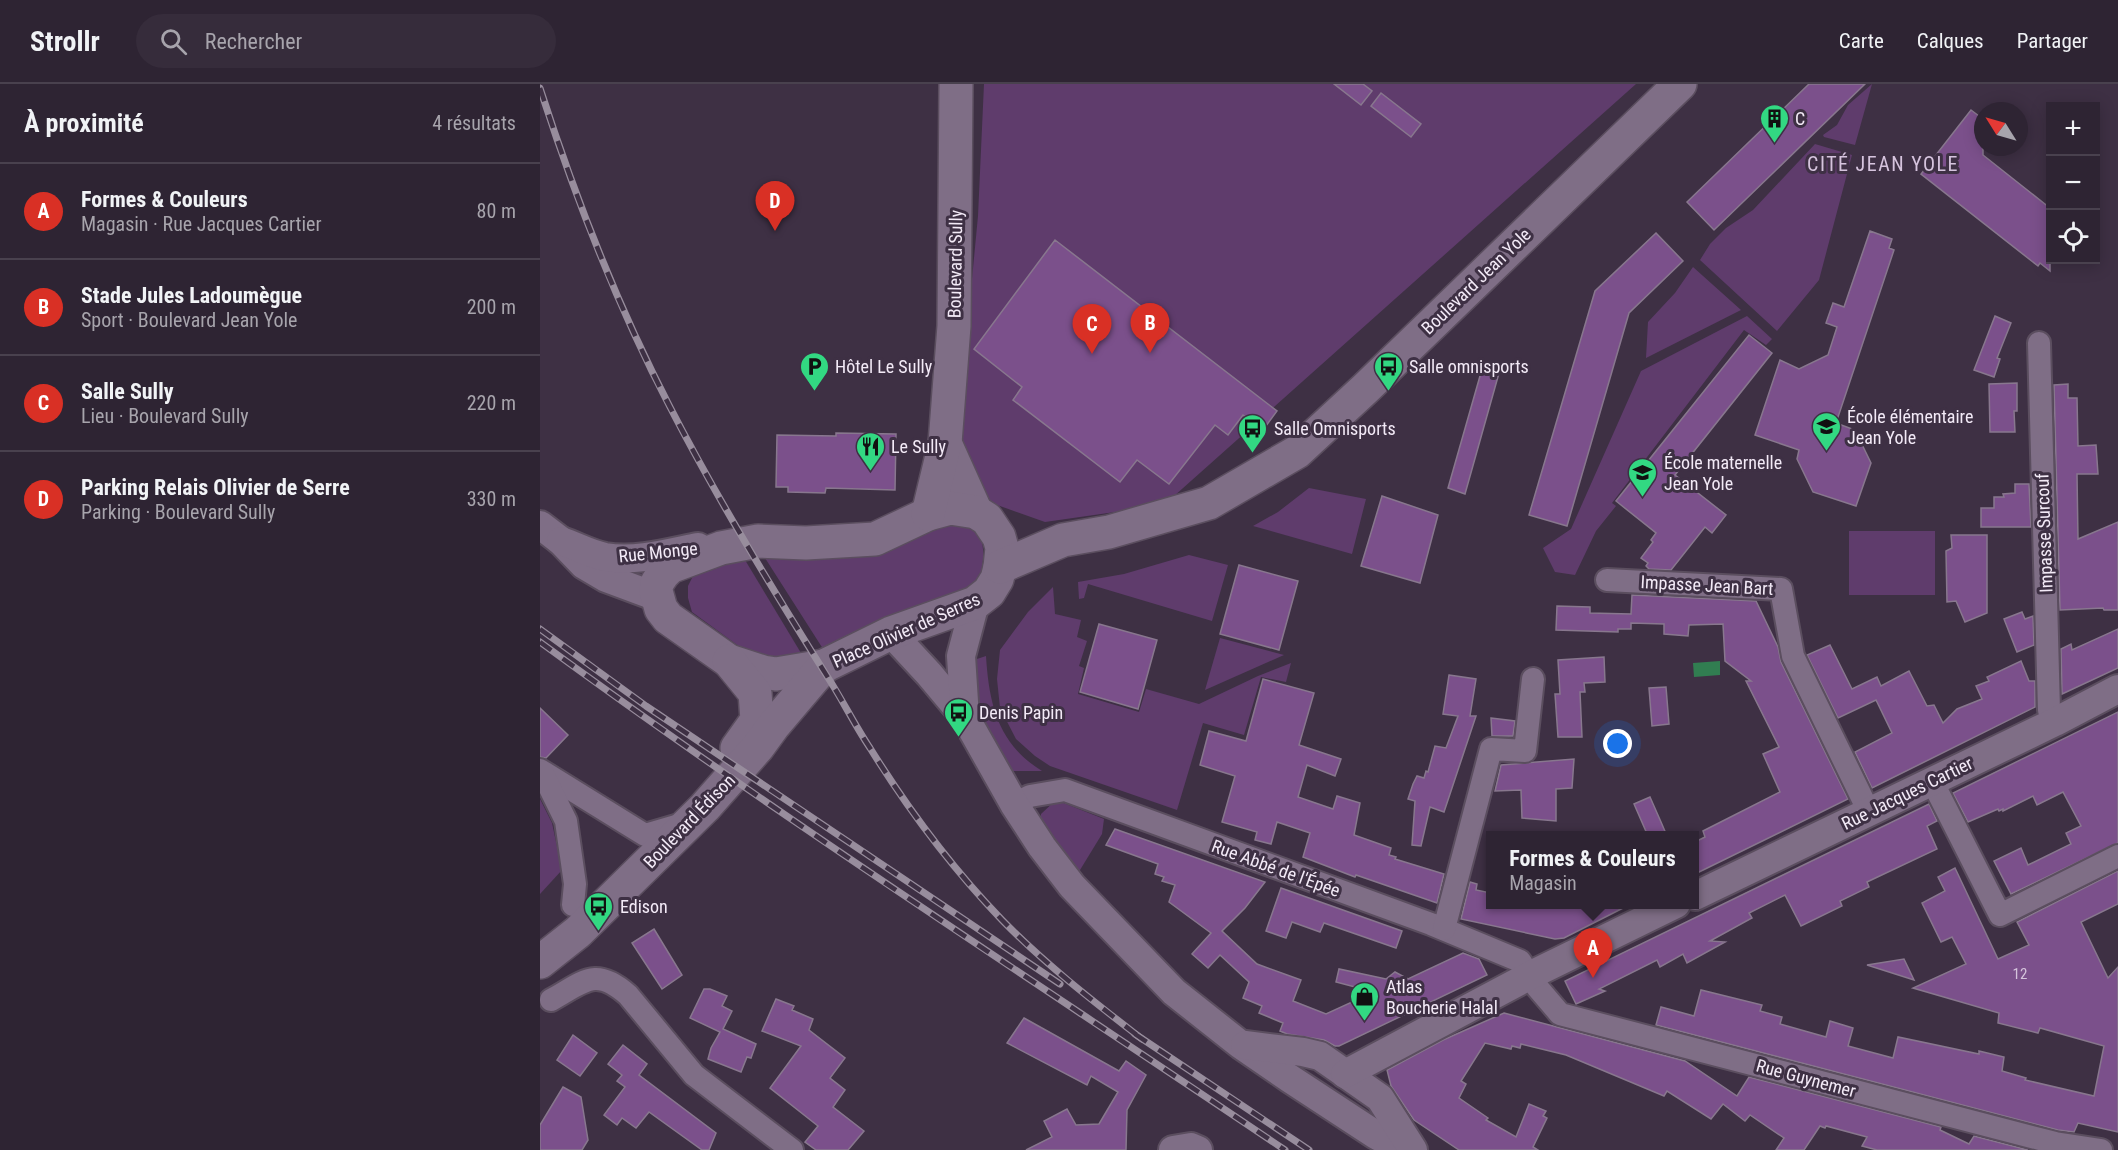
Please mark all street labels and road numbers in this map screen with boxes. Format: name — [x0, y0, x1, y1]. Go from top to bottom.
street label: Boulevard Sully — [944, 209, 966, 318]
street label: Boulevard Jean Yole — [1417, 224, 1535, 338]
street label: Impasse Surcouf — [2031, 473, 2057, 593]
street label: Rue Monge — [617, 537, 699, 567]
street label: Impasse Jean Bart — [1640, 571, 1774, 599]
street label: Place Olivier de Serres — [829, 588, 983, 672]
street label: Rue Jacques Cartier — [1838, 752, 1976, 834]
street label: Boulevard Édison — [639, 770, 739, 872]
street label: Rue Abbé de l'Épée — [1209, 835, 1343, 901]
street label: Rue Guynemer — [1754, 1055, 1859, 1102]

